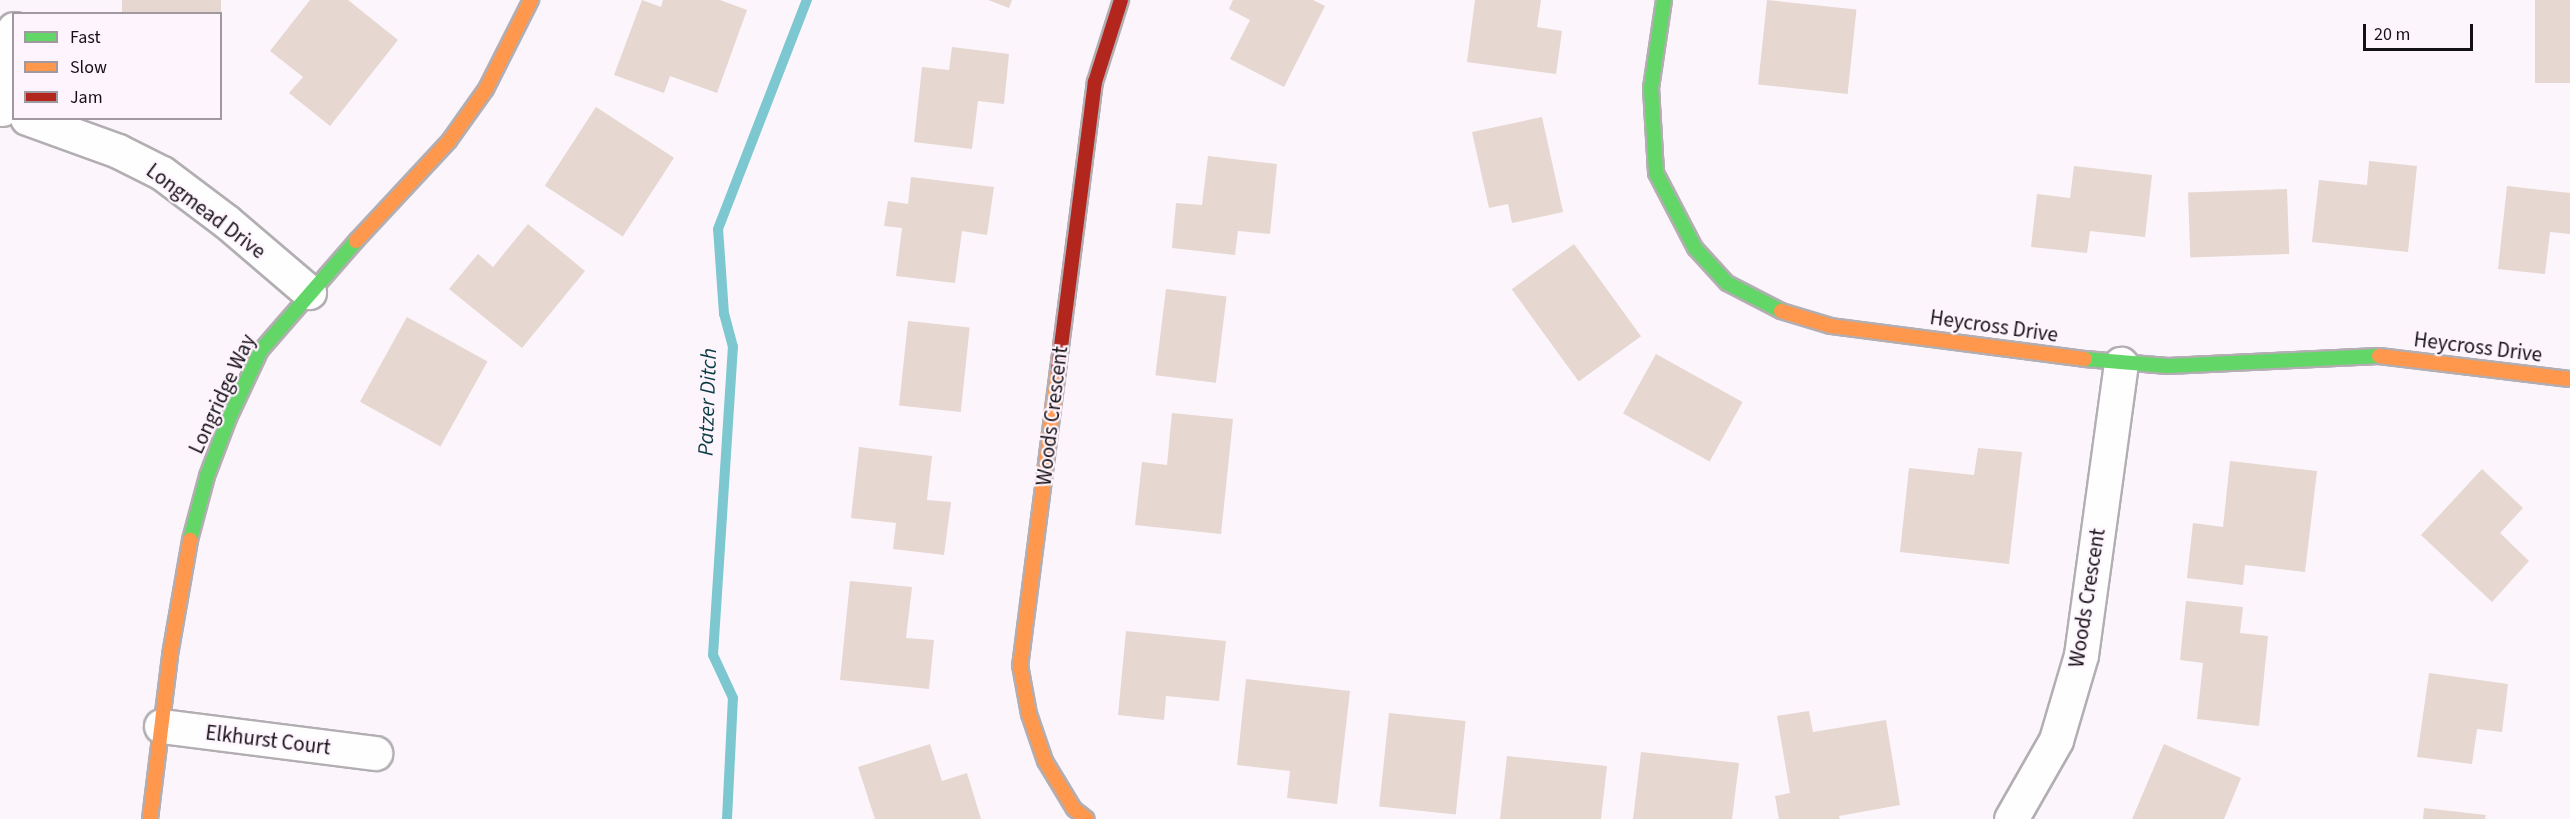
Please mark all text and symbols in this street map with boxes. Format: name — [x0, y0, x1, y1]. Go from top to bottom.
legend — [12, 12, 222, 120]
scale bar — [2366, 12, 2476, 50]
text: 20 m — [2374, 22, 2410, 47]
text: Fast — [70, 25, 101, 50]
text: Slow — [70, 55, 107, 80]
text: Jam — [70, 85, 103, 110]
street label: Longmead Drive — [141, 158, 271, 264]
street label: Heycross Drive — [1928, 305, 2060, 347]
street label: Heycross Drive — [2412, 327, 2544, 367]
street label: Longridge Way — [183, 330, 261, 458]
street label: Woods Crescent — [1031, 345, 1073, 487]
water label: Patzer Ditch — [693, 347, 723, 457]
street label: Woods Crescent — [2064, 527, 2110, 669]
street label: Elkhurst Court — [204, 720, 332, 760]

